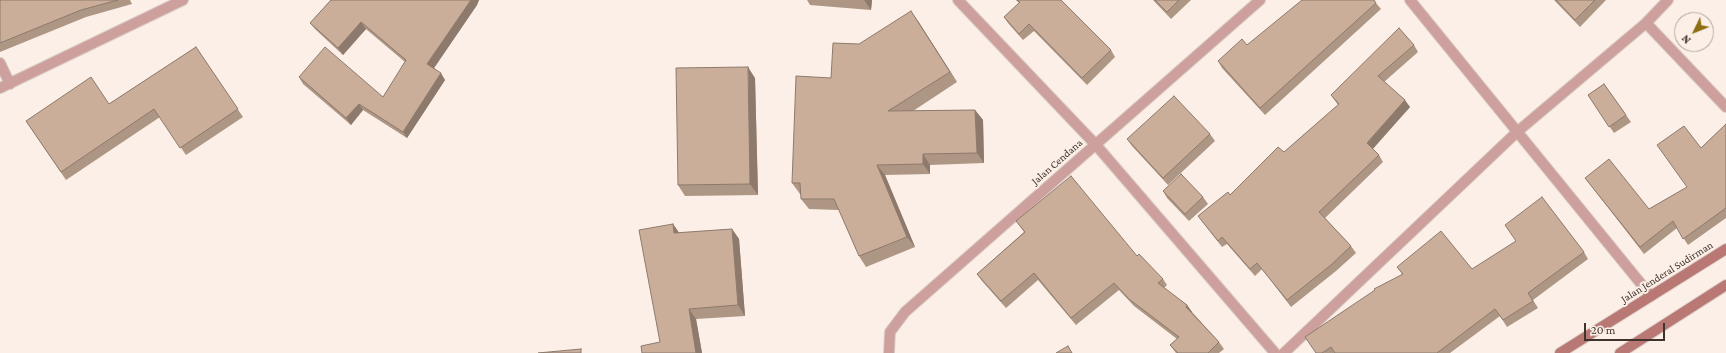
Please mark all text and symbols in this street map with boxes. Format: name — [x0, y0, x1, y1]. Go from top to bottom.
north arrow — [1674, 12, 1714, 52]
text: N — [1679, 33, 1693, 46]
street label: Jalan Cendana — [1029, 136, 1085, 188]
street label: Jalan Jenderal Sudirman — [1619, 238, 1715, 306]
scale bar — [1586, 315, 1667, 341]
text: 20 m — [1591, 323, 1615, 337]

